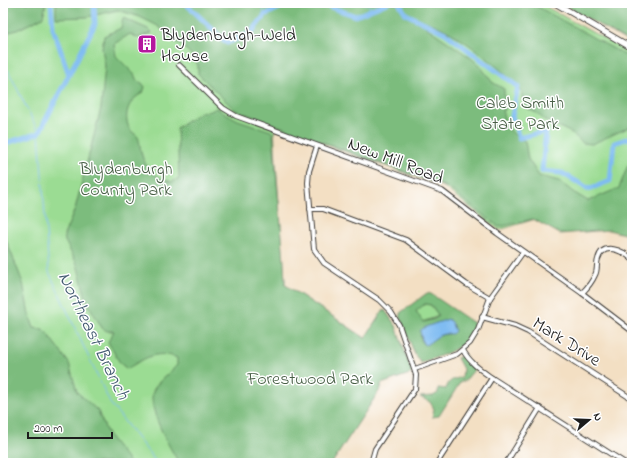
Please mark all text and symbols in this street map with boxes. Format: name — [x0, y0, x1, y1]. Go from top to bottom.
place label: Blydenburgh-Weld House — [160, 23, 296, 70]
building icon: Blydenburgh-Weld House — [136, 33, 158, 55]
park label: Caleb Smith State Park — [476, 91, 564, 138]
street label: New Mill Road — [344, 132, 447, 192]
park label: Blydenburgh County Park — [79, 157, 172, 204]
water label: Northeast Branch — [50, 268, 136, 406]
street label: Mark Drive — [527, 311, 606, 374]
park label: Forestwood Park — [246, 367, 373, 393]
north arrow — [569, 400, 609, 440]
text: N — [589, 411, 606, 423]
scale bar — [28, 414, 112, 440]
text: 200 m — [34, 420, 63, 438]

